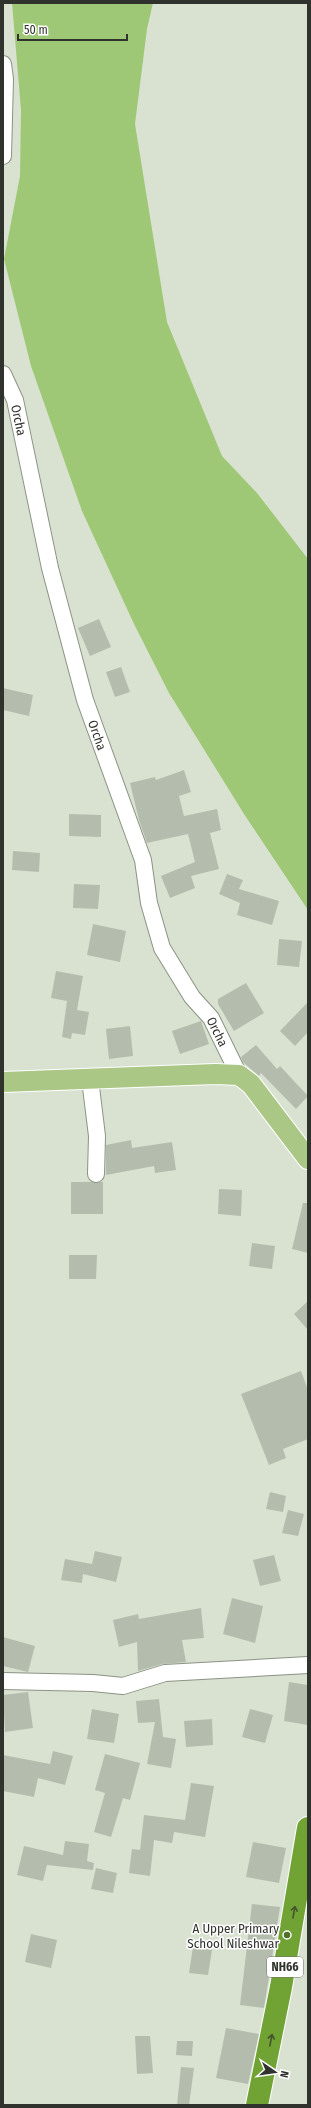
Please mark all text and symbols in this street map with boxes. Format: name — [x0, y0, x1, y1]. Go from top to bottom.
scale bar — [18, 16, 127, 42]
text: 50 m — [24, 23, 48, 37]
street label: Orcha — [8, 403, 29, 437]
street label: Orcha — [85, 718, 110, 752]
street label: Orcha — [204, 1014, 231, 1049]
one-way arrow — [290, 1906, 298, 1919]
place label: A Upper Primary School Nileshwar — [187, 1921, 279, 1951]
marker: A Upper Primary School Nileshwar — [282, 1930, 292, 1940]
road number: NH66 — [267, 1957, 303, 1977]
one-way arrow — [267, 2033, 275, 2046]
north arrow — [255, 2052, 295, 2092]
text: N — [277, 2069, 291, 2079]

